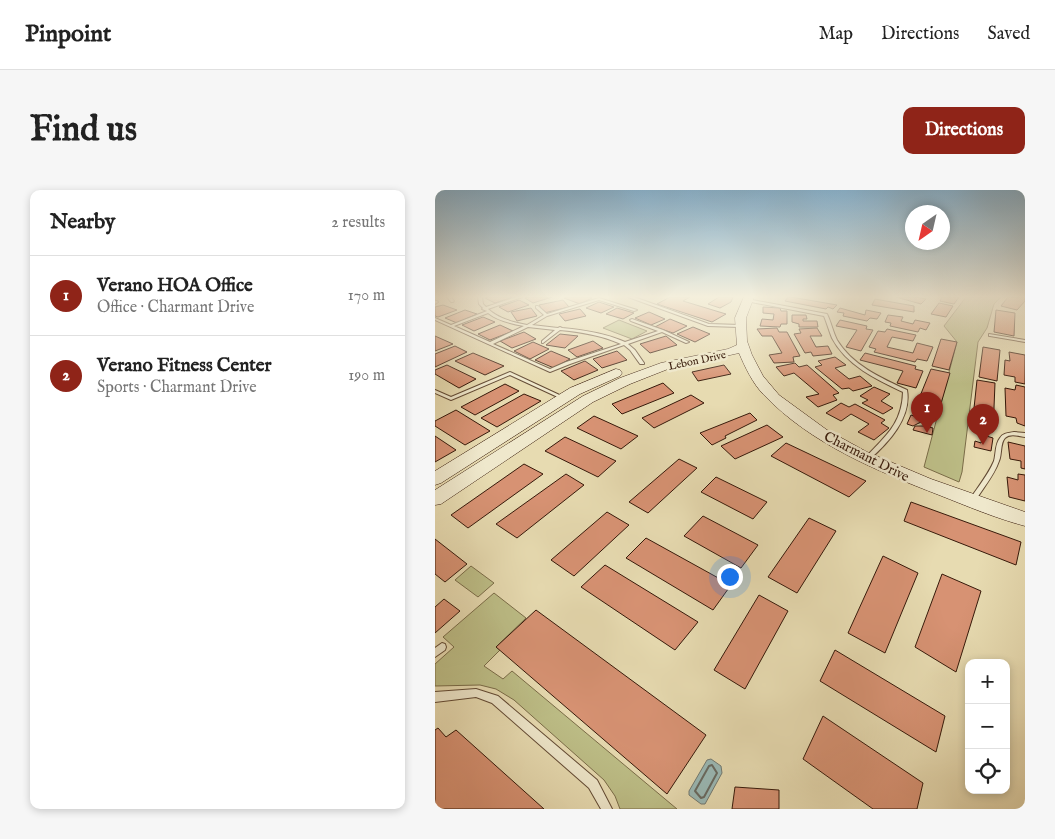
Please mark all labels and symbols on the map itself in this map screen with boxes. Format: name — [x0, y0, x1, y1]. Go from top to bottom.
north arrow — [905, 205, 950, 250]
street label: Lebon Drive — [667, 348, 727, 374]
pin: 1 — [911, 392, 943, 433]
pin: 2 — [967, 404, 999, 445]
street label: Charmant Drive — [821, 428, 913, 486]
your location — [717, 564, 743, 590]

